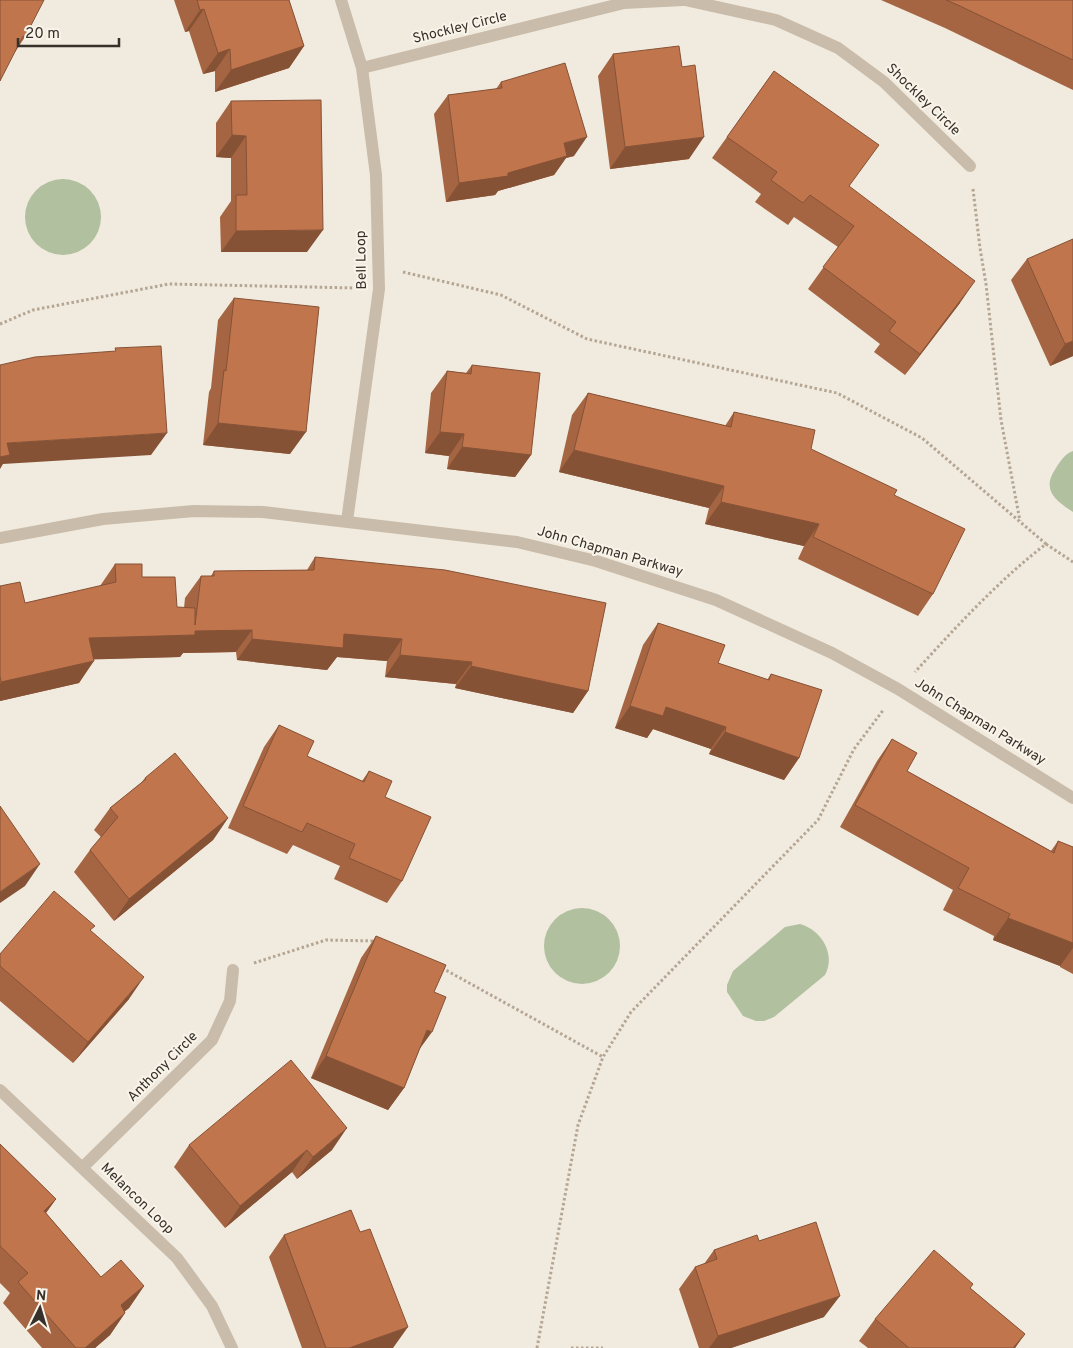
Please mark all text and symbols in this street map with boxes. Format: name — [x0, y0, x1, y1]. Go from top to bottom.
street label: Shockley Circle — [411, 8, 509, 48]
scale bar — [18, 15, 119, 47]
text: 20 m — [25, 25, 60, 44]
street label: Shockley Circle — [882, 60, 964, 140]
street label: Bell Loop — [353, 230, 371, 290]
street label: John Chapman Parkway — [535, 523, 685, 581]
street label: John Chapman Parkway — [911, 675, 1049, 769]
street label: Anthony Circle — [124, 1028, 202, 1106]
street label: Melancon Loop — [97, 1160, 177, 1238]
north arrow — [15, 1283, 65, 1333]
text: N — [35, 1288, 47, 1305]

